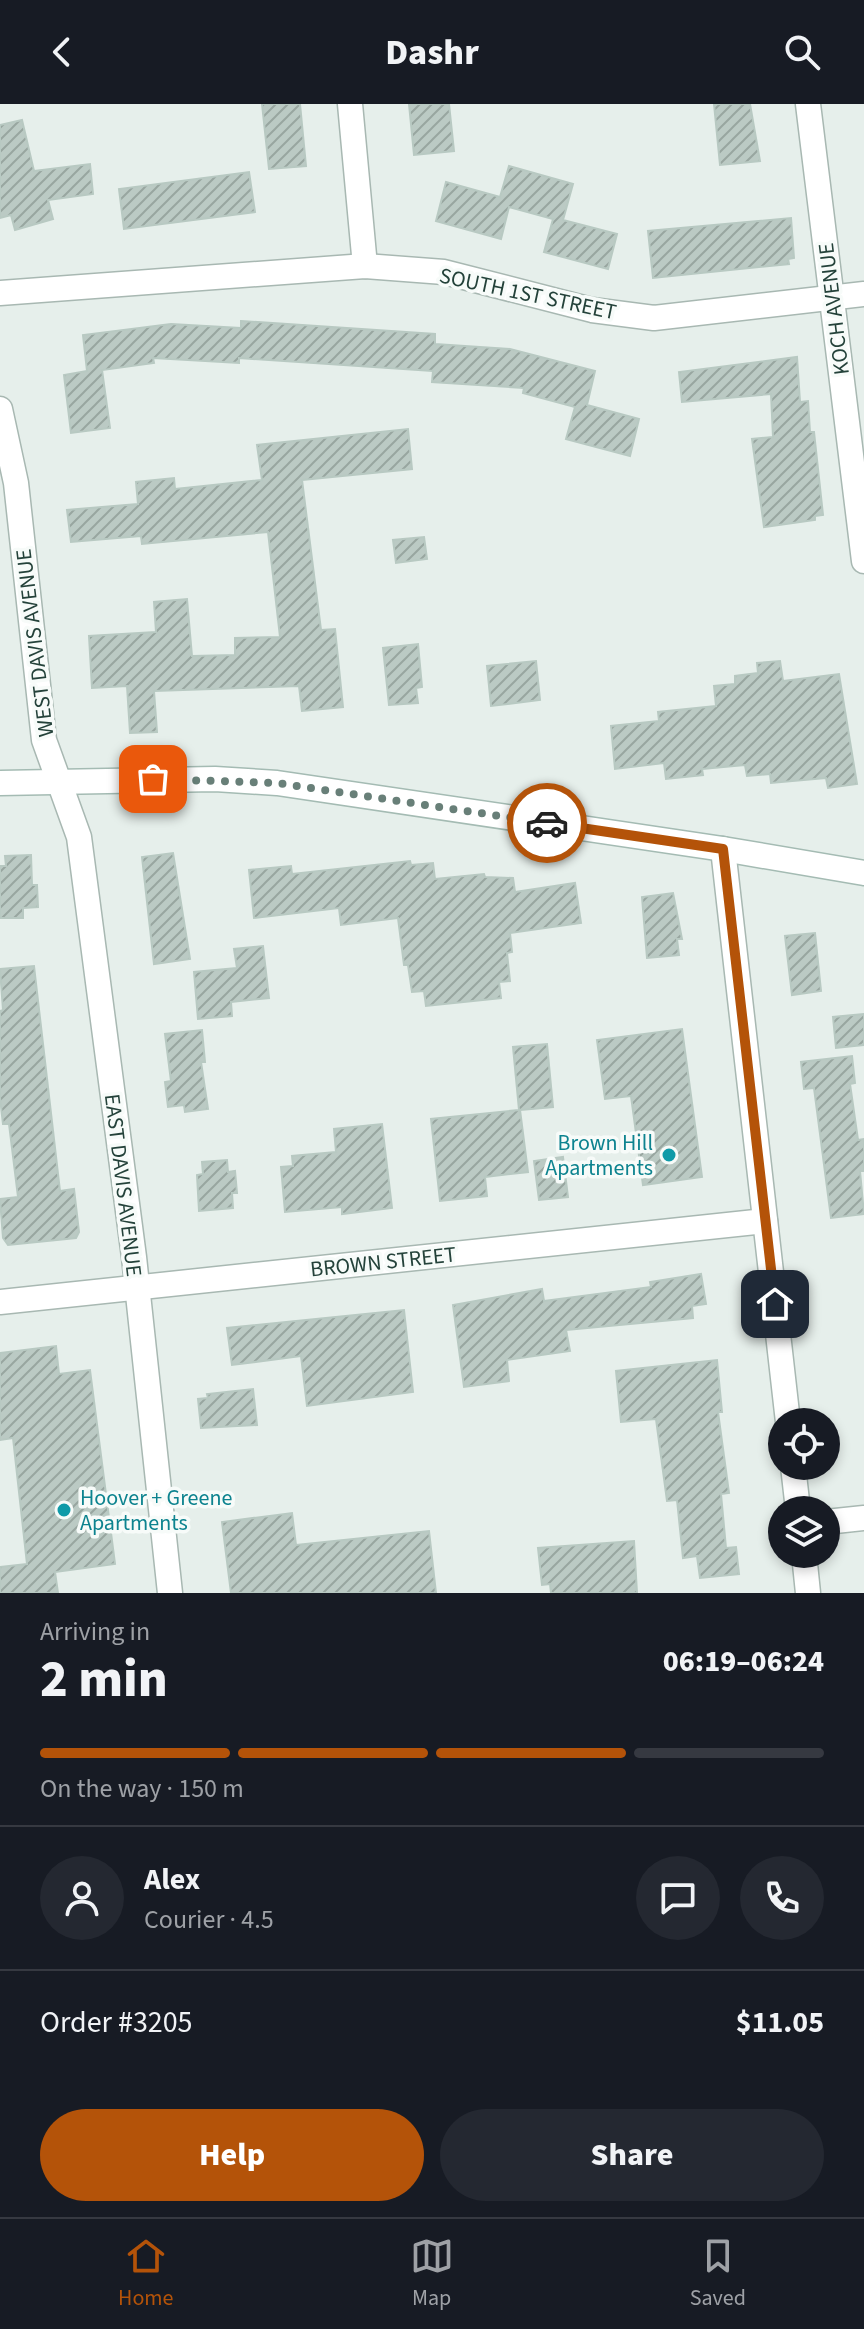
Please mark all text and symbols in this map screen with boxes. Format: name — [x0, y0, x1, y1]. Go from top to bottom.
text: Dashr — [385, 27, 479, 78]
icon: back — [40, 30, 84, 74]
icon: search — [780, 30, 824, 74]
street label: KOCH AVENUE — [810, 241, 858, 377]
street label: SOUTH 1ST STREET — [436, 260, 619, 328]
street label: WEST DAVIS AVENUE — [8, 547, 62, 739]
pin — [119, 745, 187, 813]
icon: bag — [131, 757, 175, 801]
courier — [507, 783, 587, 863]
icon: car — [525, 801, 569, 845]
street label: EAST DAVIS AVENUE — [96, 1092, 150, 1278]
place label: Brown Hill Apartments — [545, 1127, 653, 1184]
marker: Brown Hill Apartments — [660, 1146, 678, 1164]
street label: BROWN STREET — [309, 1238, 458, 1286]
pin — [741, 1270, 809, 1338]
icon: home — [753, 1282, 797, 1326]
map controls — [768, 1408, 840, 1568]
button: locate — [768, 1408, 840, 1480]
place label: Hoover + Greene Apartments — [80, 1482, 232, 1539]
button: layers — [768, 1496, 840, 1568]
marker: Hoover + Greene Apartments — [55, 1501, 73, 1519]
text: Arriving in — [40, 1613, 150, 1650]
text: 06:19–06:24 — [663, 1640, 824, 1683]
text: 2 min — [40, 1643, 168, 1717]
text: On the way · 150 m — [40, 1770, 244, 1807]
button: person — [40, 1856, 124, 1940]
button: chat — [636, 1856, 720, 1940]
button: phone — [740, 1856, 824, 1940]
text: Alex — [144, 1858, 200, 1901]
text: Courier · 4.5 — [144, 1901, 274, 1938]
text: Order #3205 — [40, 2001, 193, 2044]
text: $11.05 — [736, 2001, 824, 2044]
button: Help — [40, 2109, 424, 2201]
button: Share — [440, 2109, 824, 2201]
tab: Home — [118, 2234, 173, 2314]
tab: Map — [410, 2234, 454, 2314]
tab: Saved — [690, 2234, 746, 2314]

